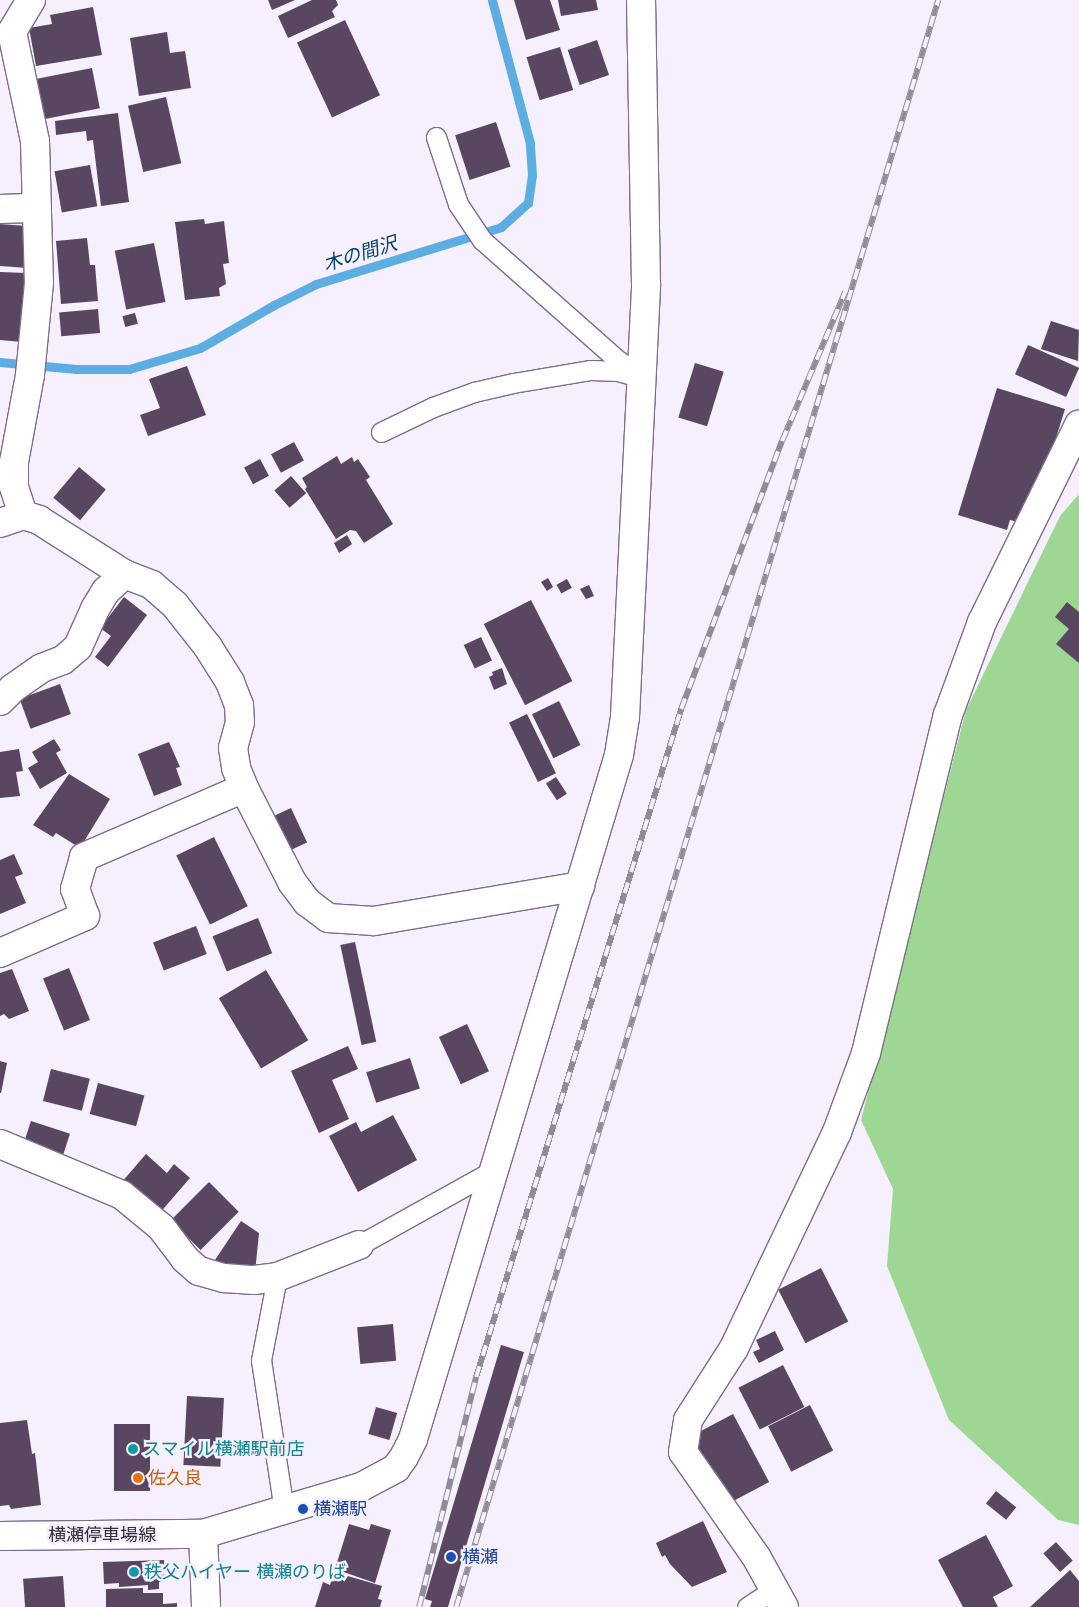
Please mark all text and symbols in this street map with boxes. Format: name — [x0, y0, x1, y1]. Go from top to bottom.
water label: 木の間沢 — [320, 232, 400, 276]
place label: スマイル横瀬駅前店 — [143, 1438, 305, 1460]
marker: スマイル横瀬駅前店 — [127, 1443, 139, 1455]
place label: 佐久良 — [148, 1467, 202, 1489]
marker: 佐久良 — [132, 1472, 144, 1484]
place label: 横瀬駅 — [313, 1498, 367, 1520]
marker: 横瀬駅 — [297, 1503, 309, 1515]
street label: 横瀬停車場線 — [48, 1524, 156, 1546]
place label: 横瀬 — [462, 1546, 498, 1568]
marker: 横瀬 — [444, 1550, 458, 1564]
place label: 秩父ハイヤー 横瀬のりば — [144, 1561, 347, 1583]
marker: 秩父ハイヤー 横瀬のりば — [128, 1566, 140, 1578]

